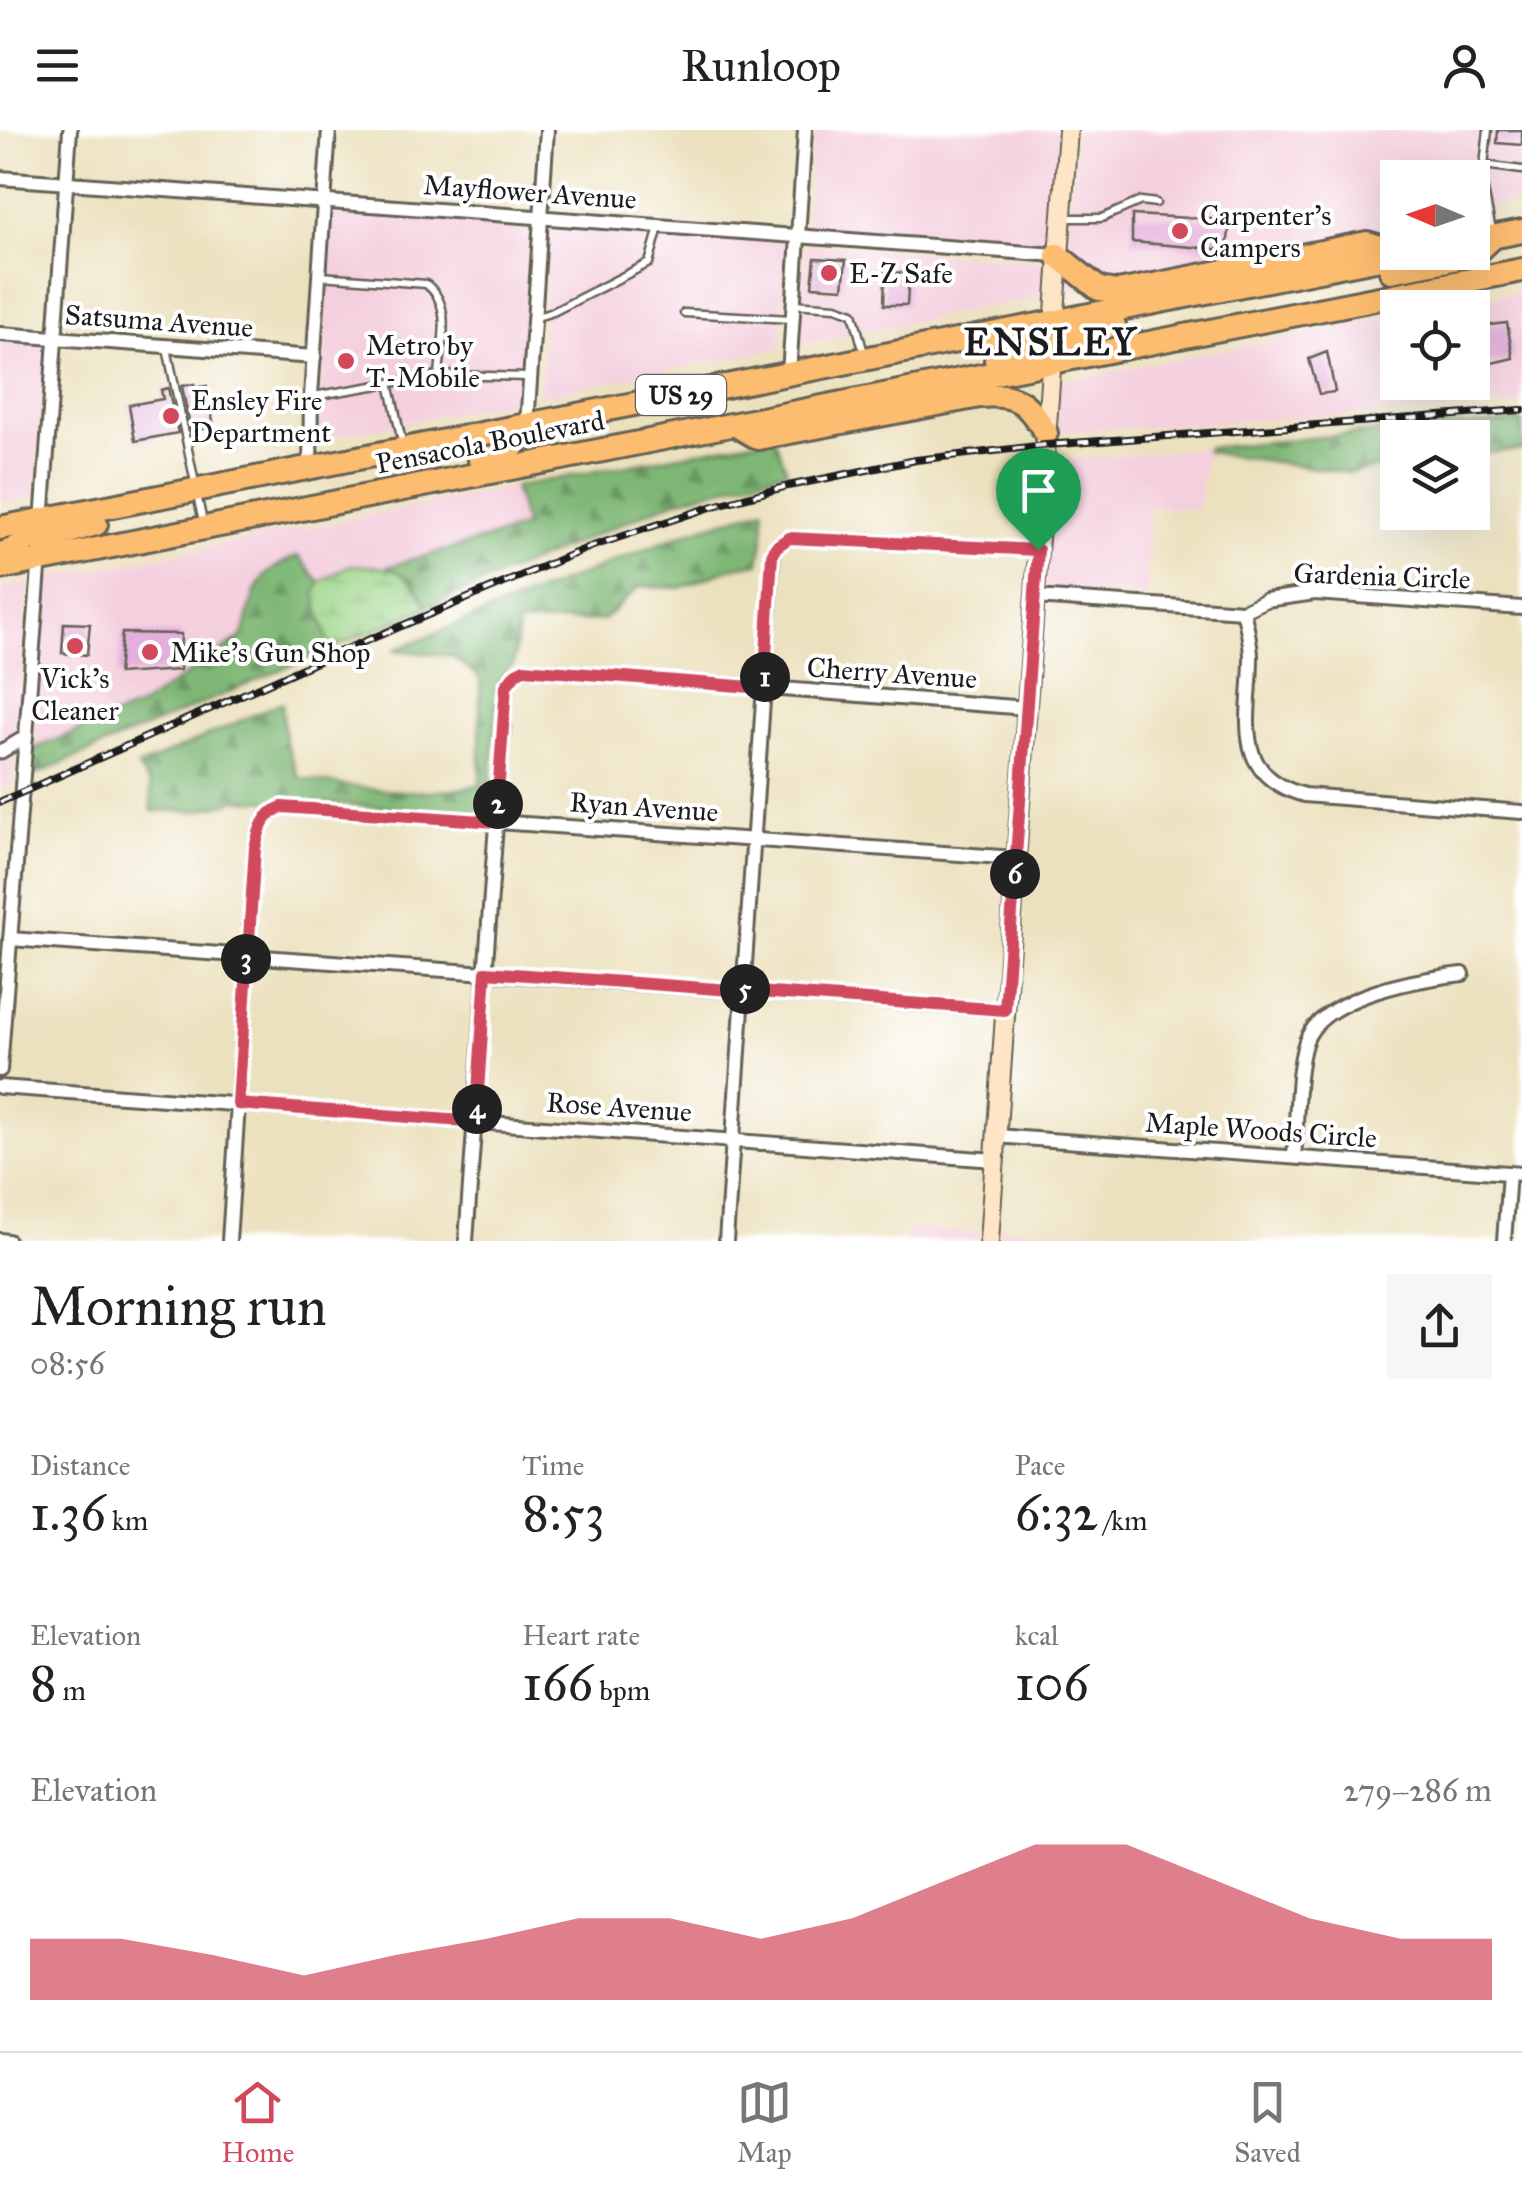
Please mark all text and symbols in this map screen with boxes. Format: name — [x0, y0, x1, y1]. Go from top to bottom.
icon: menu — [30, 38, 85, 93]
text: Runloop — [681, 38, 841, 93]
icon: person — [1437, 38, 1492, 93]
north arrow — [1380, 160, 1490, 270]
map controls — [1380, 160, 1490, 530]
street label: Mayflower Avenue — [422, 167, 638, 217]
place label: Carpenter's Campers — [1200, 198, 1331, 265]
marker: Carpenter's Campers — [1169, 220, 1191, 242]
place label: E-Z Safe — [849, 256, 953, 291]
marker: E-Z Safe — [818, 262, 840, 284]
button: locate — [1380, 290, 1490, 400]
street label: Satsuma Avenue — [64, 297, 254, 345]
district label: ENSLEY — [963, 319, 1139, 365]
place label: Metro by T-Mobile — [366, 328, 480, 395]
marker: Metro by T-Mobile — [335, 350, 357, 372]
road number: US 29 — [636, 375, 726, 415]
place label: Ensley Fire Department — [191, 383, 331, 450]
street label: Pensacola Boulevard — [373, 403, 607, 481]
marker: Ensley Fire Department — [160, 405, 182, 427]
button: layers — [1380, 420, 1490, 530]
pin — [996, 448, 1081, 551]
icon: arrive — [1011, 463, 1066, 518]
street label: Gardenia Circle — [1293, 555, 1471, 597]
marker: Vick's Cleaner — [64, 635, 86, 657]
place label: Mike's Gun Shop — [170, 635, 370, 670]
marker: Mike's Gun Shop — [139, 641, 161, 663]
street label: Cherry Avenue — [806, 650, 978, 696]
pin: 1 — [740, 652, 790, 702]
text: 1 — [759, 659, 771, 694]
place label: Vick's Cleaner — [31, 661, 119, 728]
pin: 2 — [473, 779, 523, 829]
street label: Ryan Avenue — [568, 784, 720, 830]
text: 2 — [491, 786, 505, 821]
pin: 6 — [990, 849, 1040, 899]
text: 6 — [1008, 856, 1022, 891]
pin: 3 — [221, 934, 271, 984]
text: 3 — [240, 941, 252, 976]
pin: 5 — [720, 964, 770, 1014]
text: 5 — [738, 971, 752, 1006]
pin: 4 — [452, 1084, 502, 1134]
street label: Rose Avenue — [545, 1084, 693, 1130]
text: 4 — [469, 1091, 485, 1126]
street label: Maple Woods Circle — [1144, 1104, 1378, 1156]
text: Morning run — [30, 1273, 327, 1340]
button: share — [1387, 1274, 1492, 1379]
text: 08:56 — [30, 1344, 105, 1383]
text: Distance — [30, 1448, 130, 1483]
text: Time — [522, 1448, 584, 1483]
text: Pace — [1015, 1448, 1065, 1483]
text: 1.36 — [30, 1483, 106, 1544]
text: 8:53 — [522, 1483, 605, 1544]
text: 6:32 — [1015, 1483, 1098, 1544]
text: km — [106, 1503, 148, 1538]
text: /km — [1098, 1503, 1148, 1538]
text: Elevation — [30, 1618, 141, 1653]
text: Heart rate — [522, 1618, 640, 1653]
text: kcal — [1015, 1618, 1059, 1653]
text: 8 — [30, 1653, 57, 1714]
text: 166 — [522, 1653, 593, 1714]
text: 106 — [1015, 1653, 1089, 1714]
text: m — [57, 1673, 86, 1708]
text: bpm — [593, 1673, 650, 1708]
text: Elevation — [30, 1771, 157, 1810]
text: 279–286 m — [1343, 1771, 1492, 1810]
tab: Home — [221, 2075, 294, 2170]
tab: Map — [737, 2075, 792, 2170]
tab: Saved — [1234, 2075, 1301, 2170]

